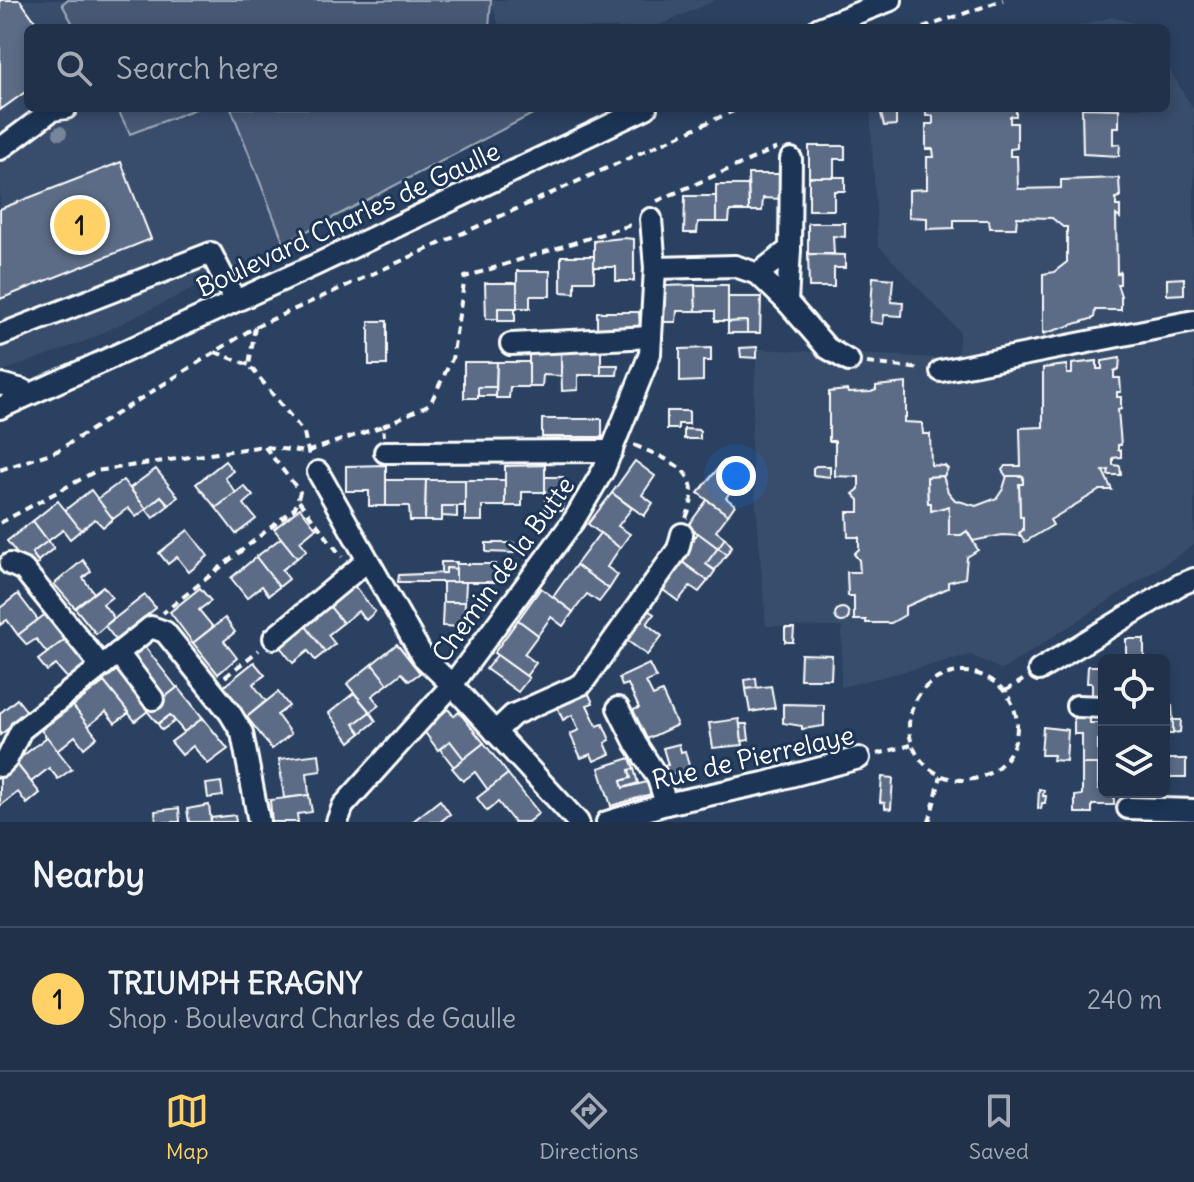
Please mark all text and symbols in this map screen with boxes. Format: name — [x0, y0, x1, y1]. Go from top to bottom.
search box — [24, 24, 1170, 112]
icon: search — [52, 46, 96, 90]
text: Search here — [116, 49, 279, 87]
street label: Boulevard Charles de Gaulle — [191, 134, 505, 304]
pin: 1 — [54, 195, 106, 255]
your location — [716, 456, 756, 496]
street label: Chemin de la Butte — [424, 470, 582, 668]
map controls — [1098, 654, 1170, 798]
button: locate — [1098, 654, 1170, 726]
street label: Rue de Pierrelaye — [649, 718, 857, 796]
button: layers — [1098, 726, 1170, 798]
text: Nearby — [32, 853, 145, 896]
text: TRIUMPH ERAGNY — [108, 964, 362, 1002]
text: 1 — [53, 983, 63, 1016]
text: 240 m — [1087, 983, 1162, 1016]
text: Shop · Boulevard Charles de Gaulle — [108, 1002, 516, 1035]
tab: Map — [165, 1089, 209, 1165]
tab: Directions — [539, 1089, 639, 1165]
tab: Saved — [969, 1089, 1029, 1165]

